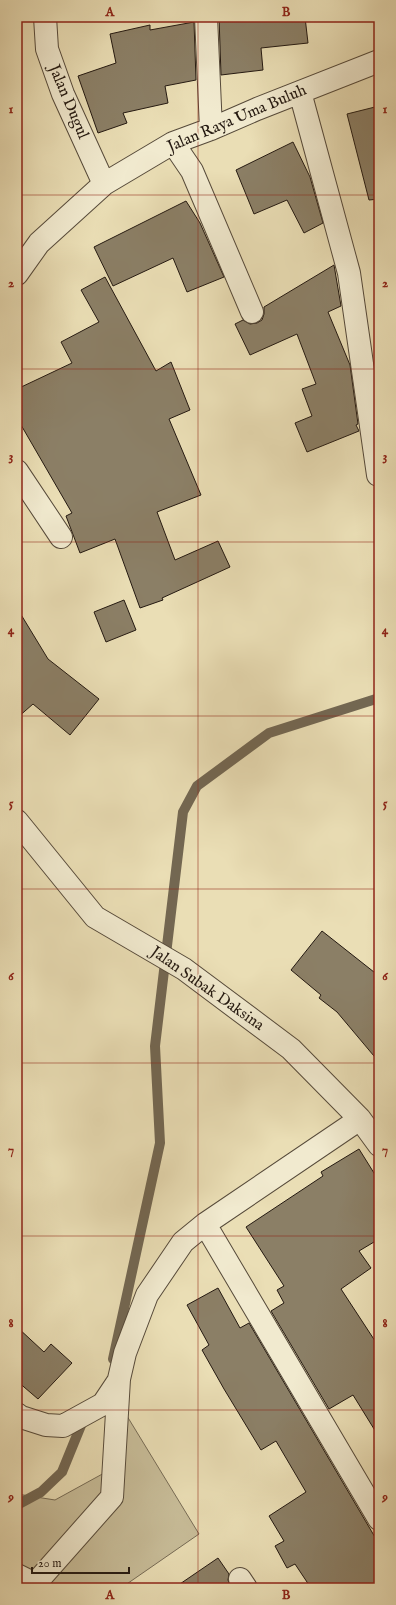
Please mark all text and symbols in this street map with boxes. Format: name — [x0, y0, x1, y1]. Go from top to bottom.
text: A — [105, 4, 116, 21]
text: B — [282, 4, 291, 21]
street label: Jalan Dugul — [43, 60, 93, 143]
street label: Jalan Raya Uma Buluh — [163, 80, 310, 158]
text: 1 — [9, 101, 14, 118]
text: 1 — [383, 101, 388, 118]
text: 2 — [8, 275, 14, 292]
text: 2 — [382, 275, 388, 292]
text: 3 — [9, 448, 14, 465]
text: 3 — [383, 448, 388, 465]
text: 4 — [8, 622, 15, 639]
text: 4 — [382, 622, 389, 639]
text: 5 — [9, 795, 14, 812]
text: 5 — [383, 795, 388, 812]
street label: Jalan Subak Daksina — [145, 941, 268, 1036]
text: 6 — [8, 968, 14, 985]
text: 6 — [382, 968, 388, 985]
text: 7 — [8, 1142, 14, 1159]
text: 7 — [382, 1142, 388, 1159]
text: 8 — [8, 1315, 14, 1332]
text: 8 — [382, 1315, 388, 1332]
text: 9 — [7, 1489, 14, 1506]
text: 9 — [381, 1489, 388, 1506]
scale bar — [32, 1549, 129, 1575]
text: 20 m — [38, 1556, 61, 1571]
text: A — [105, 1587, 116, 1604]
text: B — [282, 1587, 291, 1604]

